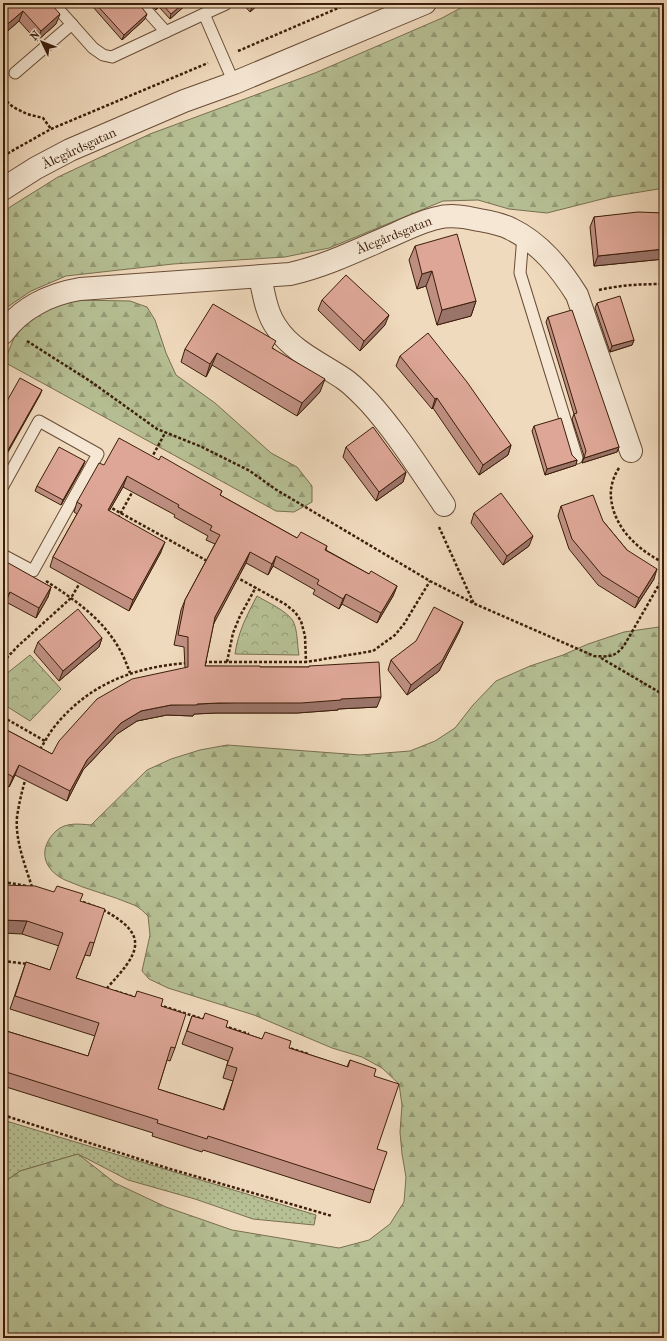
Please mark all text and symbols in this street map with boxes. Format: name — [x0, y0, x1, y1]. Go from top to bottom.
north arrow — [22, 22, 62, 62]
text: N — [27, 28, 43, 43]
street label: Ålegårdsgatan — [39, 124, 119, 172]
street label: Ålegårdsgatan — [353, 213, 434, 257]

